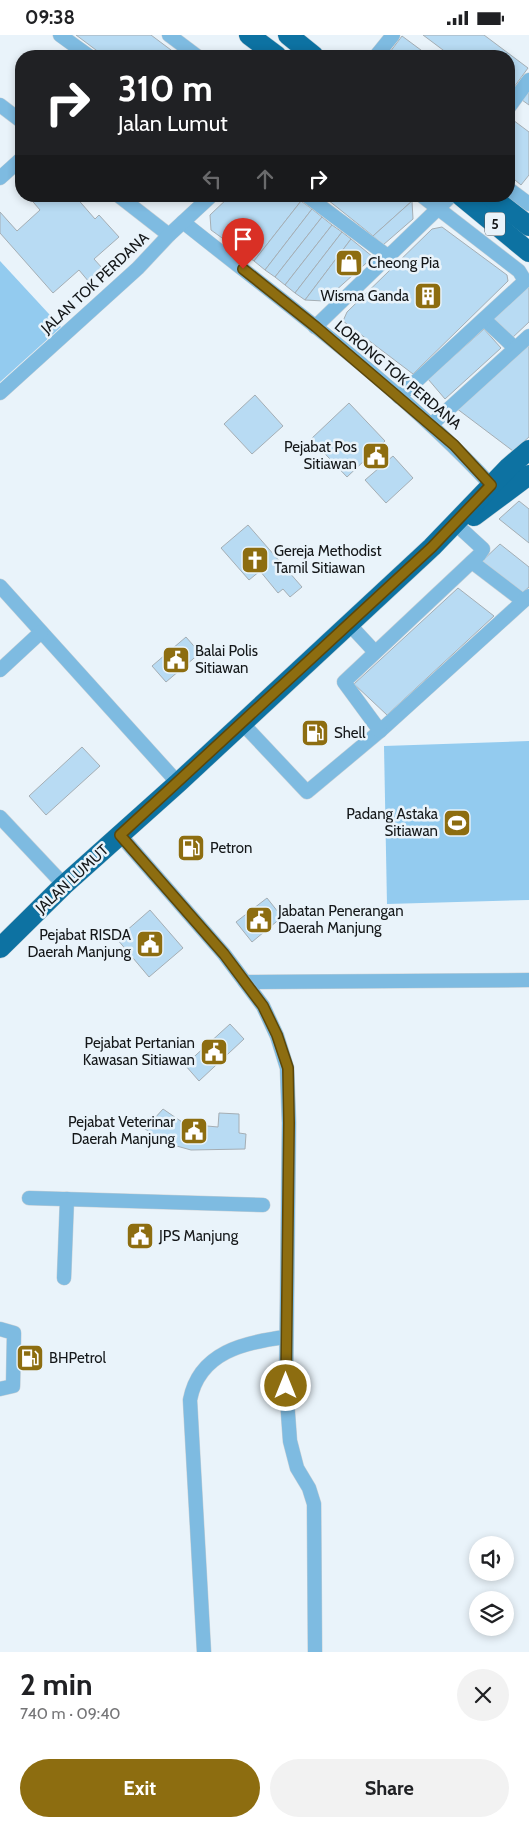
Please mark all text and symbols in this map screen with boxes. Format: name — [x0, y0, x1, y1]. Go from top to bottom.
text: 09:38 — [25, 6, 75, 29]
text: 310 m — [118, 67, 213, 110]
icon: right — [35, 70, 100, 135]
text: Jalan Lumut — [118, 110, 228, 137]
icon: left — [198, 165, 226, 193]
icon: ahead — [251, 165, 279, 193]
icon: right — [304, 165, 332, 193]
road number: 5 — [485, 213, 505, 235]
pin — [222, 218, 264, 269]
icon: arrive — [229, 225, 257, 253]
street label: JALAN TOK PERDANA — [37, 228, 153, 338]
shop icon: Cheong Pia — [334, 248, 364, 278]
place label: Cheong Pia — [368, 254, 440, 272]
building icon: Wisma Ganda — [413, 281, 443, 311]
place label: Wisma Ganda — [321, 287, 410, 305]
street label: LORONG TOK PERDANA — [331, 317, 466, 434]
place label: Pejabat Pos Sitiawan — [284, 438, 357, 473]
public building icon: Pejabat Pos Sitiawan — [361, 441, 391, 471]
place label: Gereja Methodist Tamil Sitiawan — [274, 542, 382, 577]
church icon: Gereja Methodist Tamil Sitiawan — [240, 545, 270, 575]
place label: Balai Polis Sitiawan — [195, 642, 258, 677]
public building icon: Balai Polis Sitiawan — [161, 645, 191, 675]
fuel station icon: Shell — [300, 718, 330, 748]
place label: Shell — [334, 724, 366, 742]
place label: Padang Astaka Sitiawan — [346, 805, 439, 840]
sports icon: Padang Astaka Sitiawan — [442, 808, 472, 838]
fuel station icon: Petron — [176, 833, 206, 863]
place label: Petron — [210, 839, 252, 857]
street label: JALAN LUMUT — [31, 841, 112, 918]
place label: Jabatan Penerangan Daerah Manjung — [277, 902, 404, 937]
public building icon: Jabatan Penerangan Daerah Manjung — [244, 905, 274, 935]
place label: Pejabat RISDA Daerah Manjung — [27, 926, 132, 961]
public building icon: Pejabat RISDA Daerah Manjung — [135, 929, 165, 959]
place label: Pejabat Pertanian Kawasan Sitiawan — [83, 1034, 195, 1069]
public building icon: Pejabat Pertanian Kawasan Sitiawan — [199, 1037, 229, 1067]
place label: Pejabat Veterinar Daerah Manjung — [68, 1113, 176, 1148]
public building icon: Pejabat Veterinar Daerah Manjung — [179, 1116, 209, 1146]
public building icon: JPS Manjung — [125, 1221, 155, 1251]
place label: JPS Manjung — [158, 1227, 239, 1245]
fuel station icon: BHPetrol — [15, 1343, 45, 1373]
place label: BHPetrol — [49, 1349, 106, 1367]
position arrow — [259, 1359, 311, 1411]
map controls — [469, 1536, 514, 1636]
button: sound — [469, 1536, 514, 1581]
button: layers — [469, 1591, 514, 1636]
text: 2 min — [20, 1666, 92, 1703]
button: close — [457, 1669, 509, 1721]
text: 740 m · 09:40 — [20, 1704, 121, 1723]
button: Exit — [20, 1759, 260, 1817]
button: Share — [270, 1759, 509, 1817]

